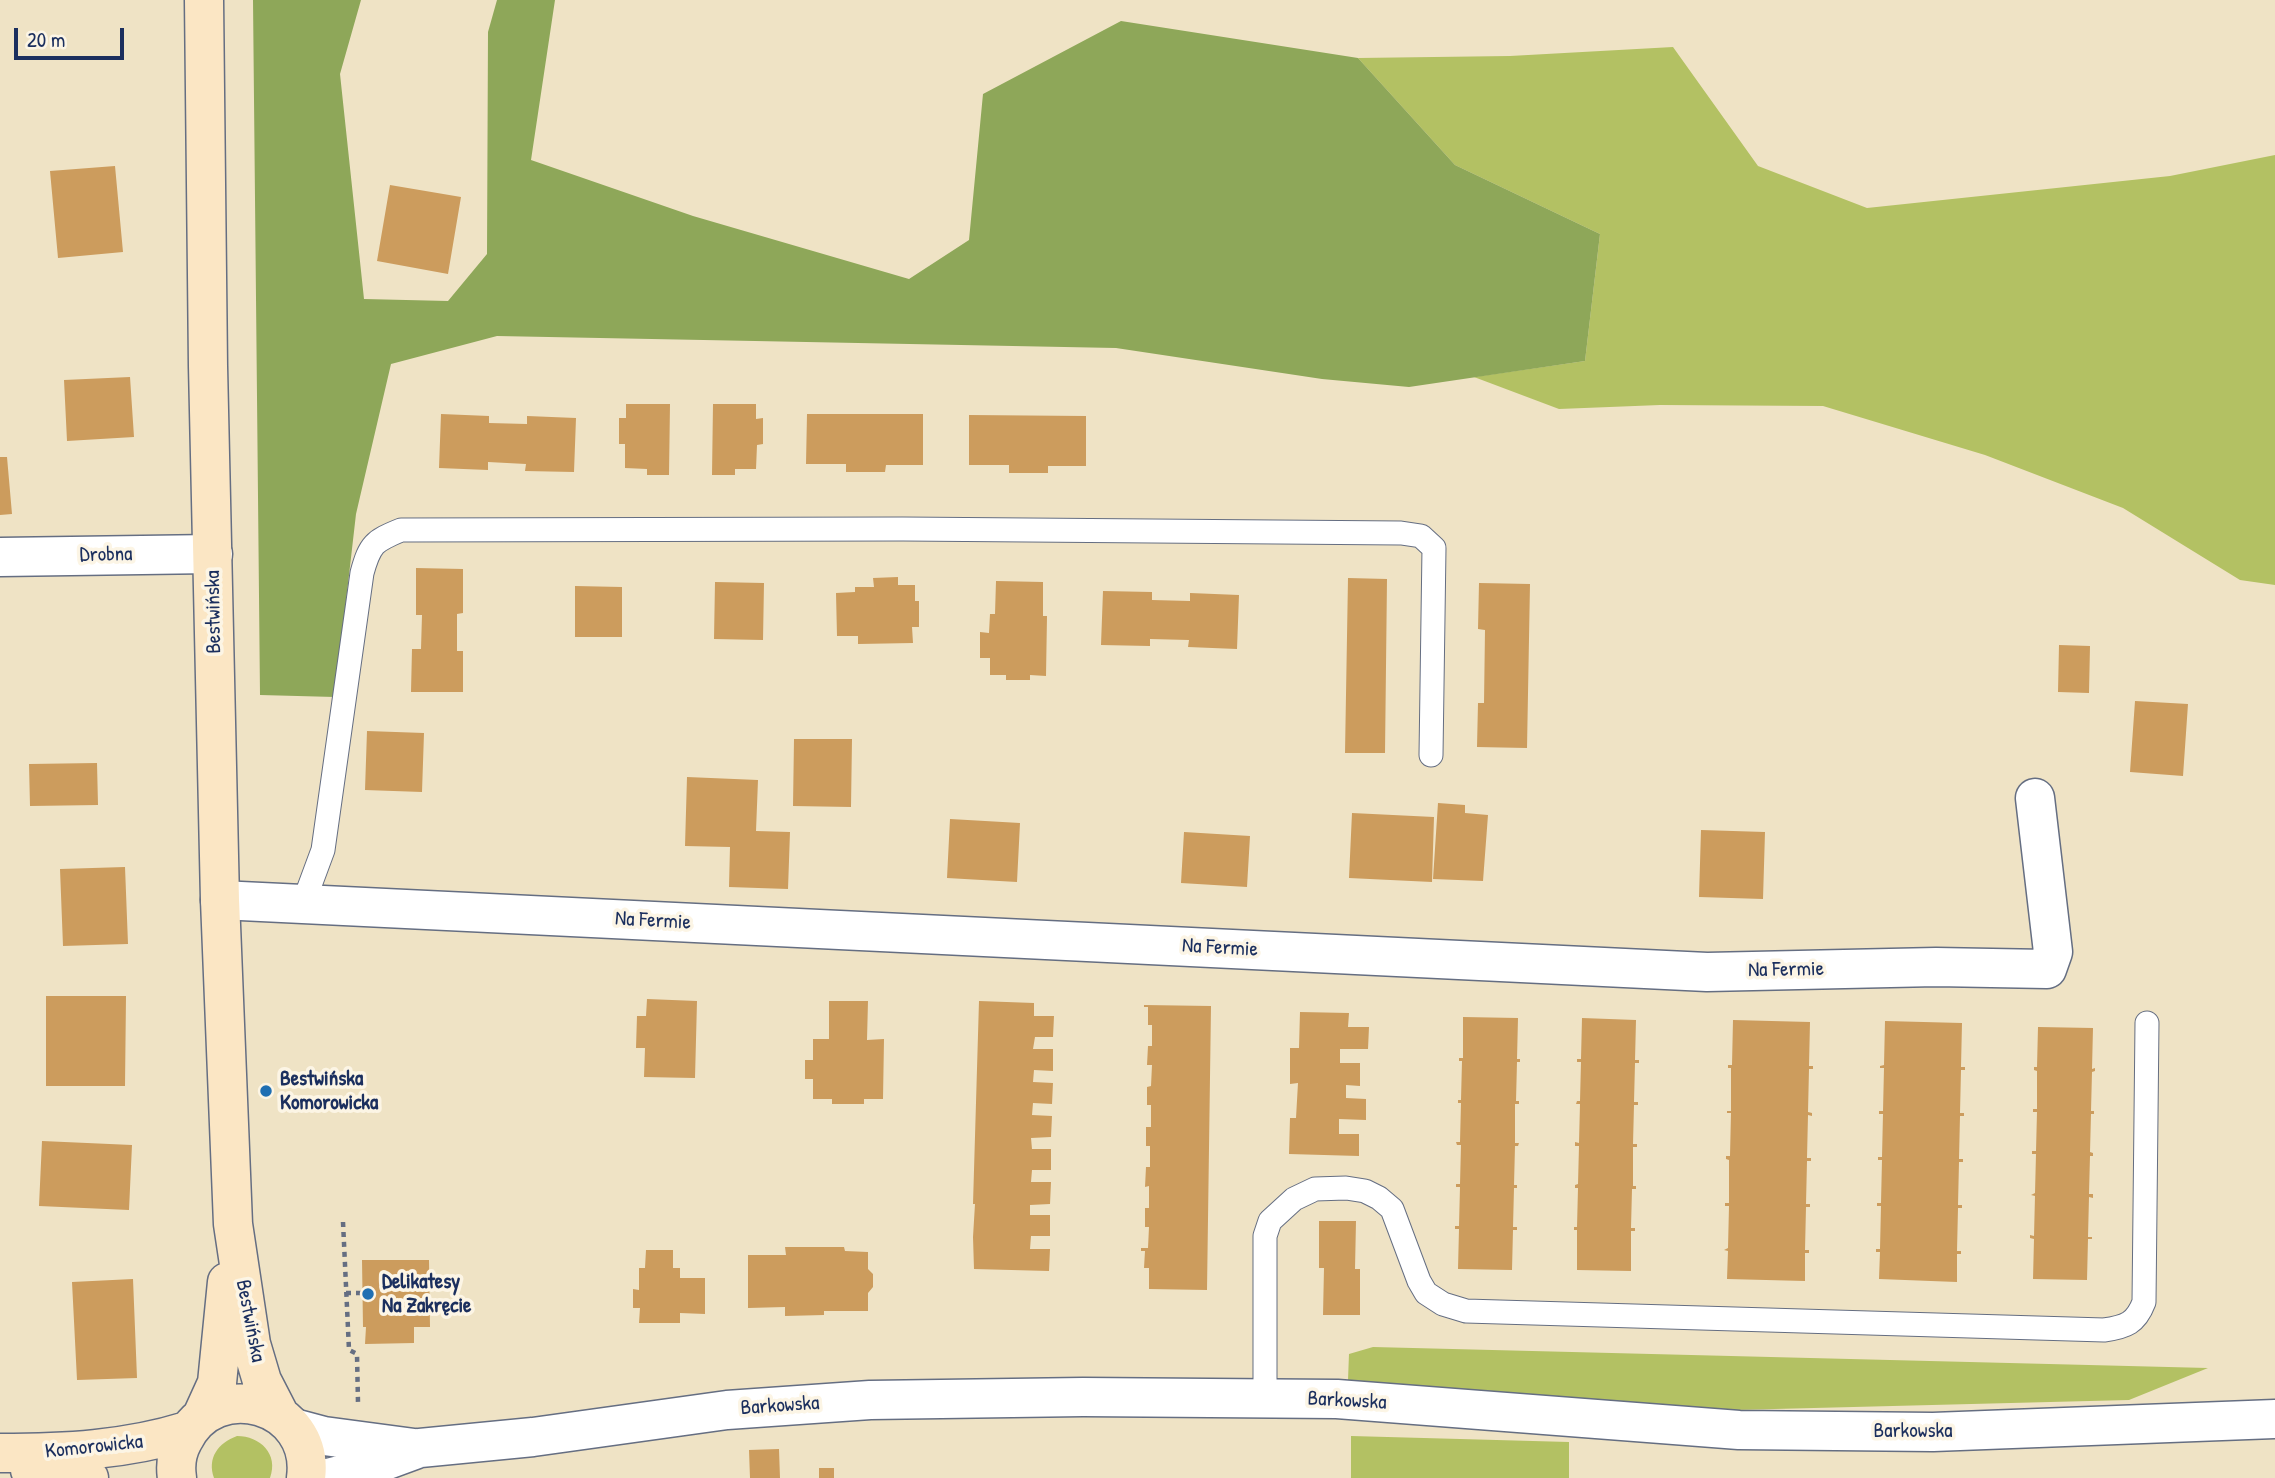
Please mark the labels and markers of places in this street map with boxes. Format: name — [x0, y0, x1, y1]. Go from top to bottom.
place label: Bestwińska Komorowicka — [280, 1066, 378, 1116]
marker: Bestwińska Komorowicka — [258, 1083, 274, 1099]
place label: Delikatesy Na Zakręcie — [382, 1269, 471, 1319]
marker: Delikatesy Na Zakręcie — [360, 1286, 376, 1302]

